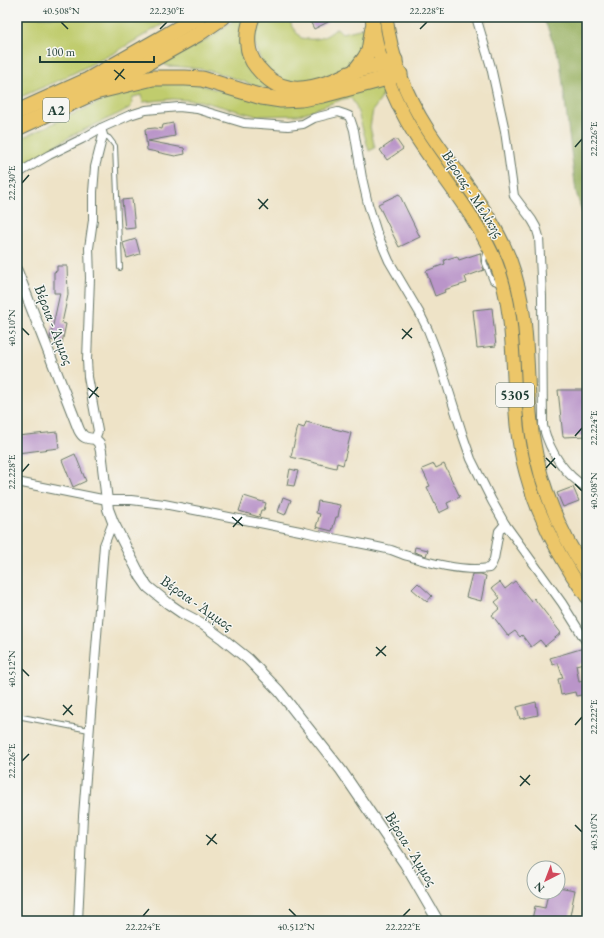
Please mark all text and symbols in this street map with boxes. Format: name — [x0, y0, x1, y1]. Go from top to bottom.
text: 40.508°N — [42, 4, 80, 17]
text: 22.230°E — [150, 4, 185, 17]
text: 22.228°E — [410, 4, 445, 17]
scale bar — [40, 38, 154, 64]
text: 100 m — [46, 44, 76, 60]
road number: Α2 — [43, 98, 69, 122]
text: 22.226°E — [587, 121, 600, 156]
street label: Βέροιας - Μελίκης — [438, 147, 509, 241]
text: 22.230°E — [5, 165, 18, 200]
street label: Βέροια - Άμμος — [30, 282, 78, 368]
text: 40.510°N — [5, 309, 18, 347]
road number: 5305 — [496, 383, 534, 407]
text: 22.224°E — [587, 410, 600, 445]
text: 22.228°E — [5, 454, 18, 489]
text: 40.508°N — [587, 472, 600, 510]
street label: Βέροια - Άμμος — [157, 571, 237, 635]
text: 40.512°N — [5, 650, 18, 688]
text: 22.222°E — [587, 699, 600, 734]
text: 22.226°E — [5, 743, 18, 778]
street label: Βέροια - Άμμος — [381, 808, 442, 890]
text: 40.510°N — [587, 813, 600, 851]
north arrow — [526, 860, 566, 900]
text: N — [531, 879, 547, 896]
text: 22.224°E — [126, 920, 161, 933]
text: 40.512°N — [277, 920, 315, 933]
text: 22.222°E — [386, 920, 421, 933]

